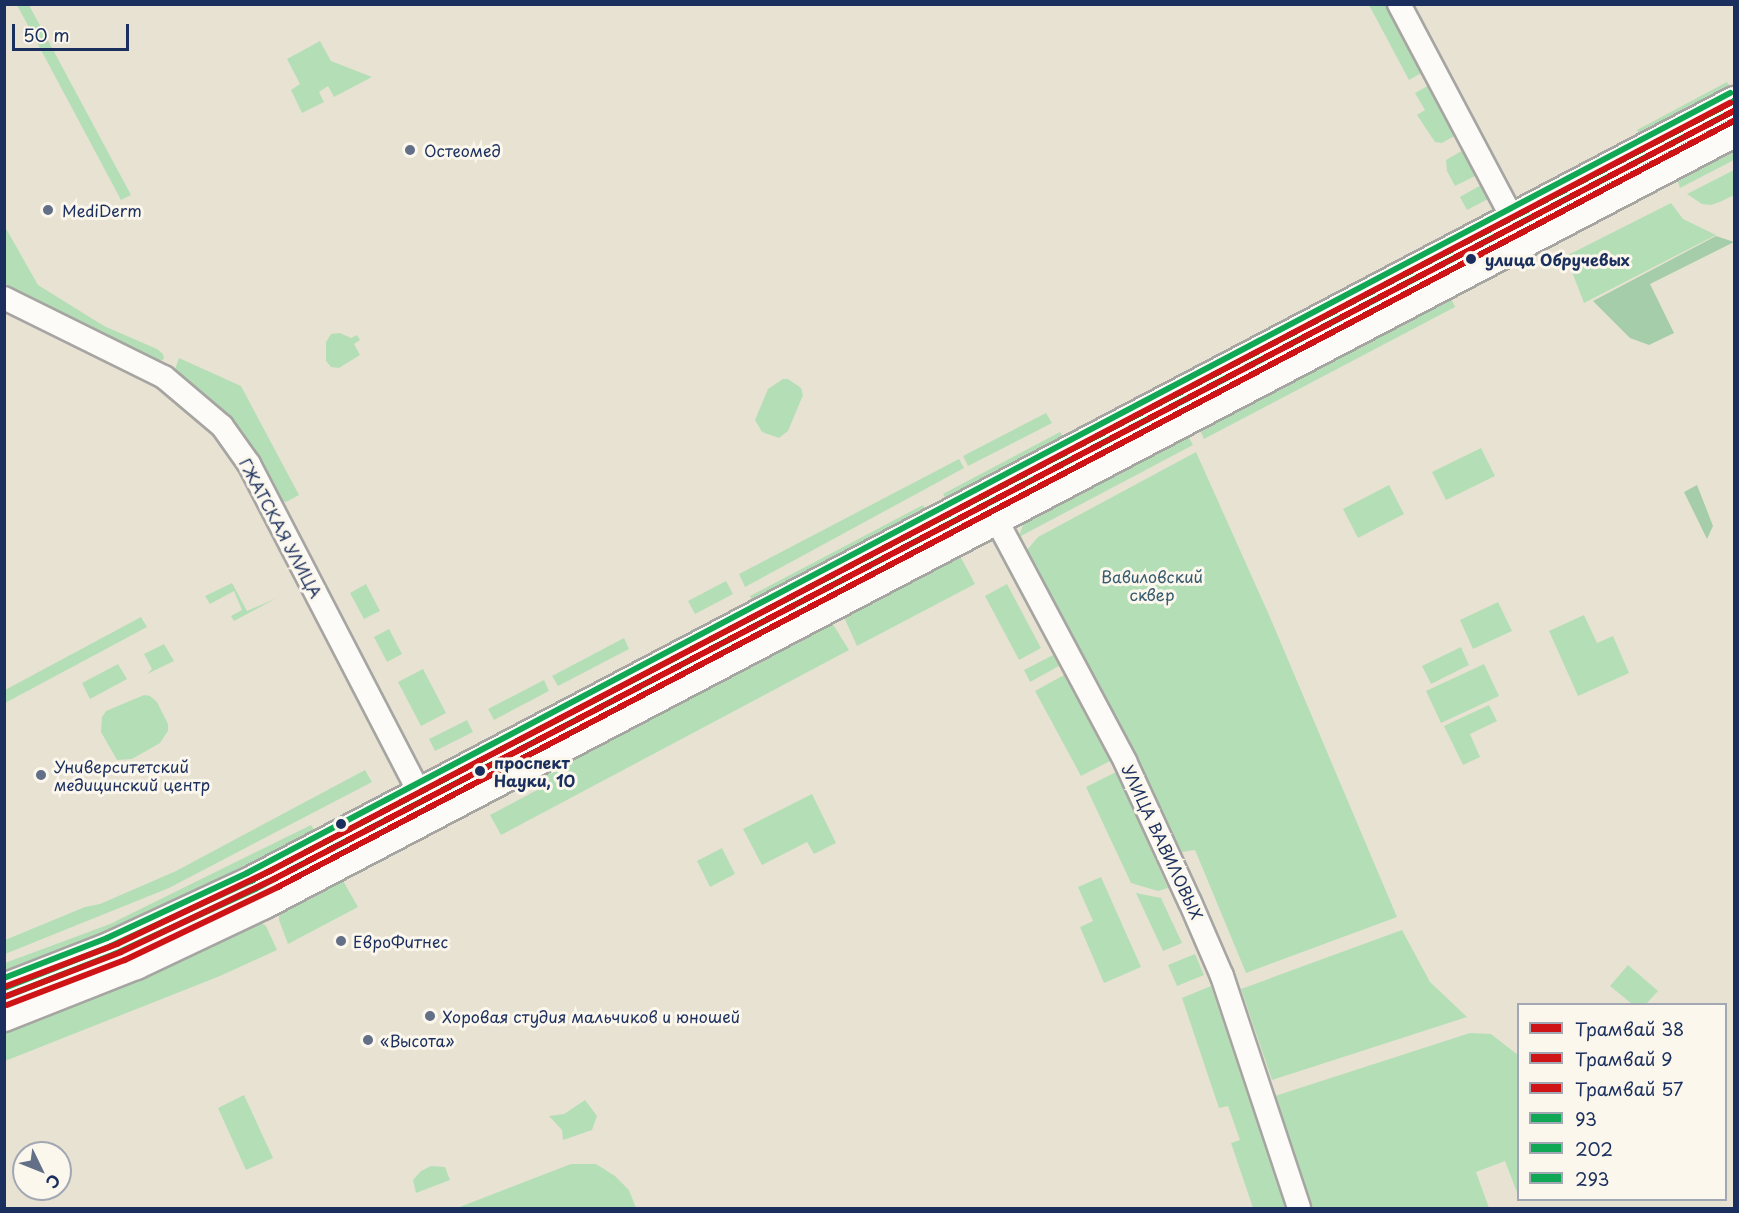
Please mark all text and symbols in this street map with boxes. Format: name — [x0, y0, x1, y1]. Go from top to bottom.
scale bar — [15, 12, 132, 50]
text: 50 m — [23, 21, 70, 48]
place label: Остеомед — [424, 140, 501, 160]
marker: Остеомед — [401, 141, 419, 159]
place label: MediDerm — [62, 200, 142, 220]
marker: MediDerm — [39, 201, 57, 219]
place label: улица Обручевых — [1485, 249, 1630, 269]
marker: улица Обручевых — [1462, 250, 1480, 268]
street label: ГЖАТСКАЯ УЛИЦА — [236, 455, 326, 601]
park label: Вавиловский сквер — [1101, 566, 1203, 604]
place label: проспект Науки, 10 — [494, 752, 575, 790]
place label: Университетский медицинский центр — [54, 756, 211, 794]
street label: УЛИЦА ВАВИЛОВЫХ — [1118, 761, 1208, 923]
marker: проспект Науки, 10 — [471, 762, 489, 780]
marker: Университетский медицинский центр — [32, 766, 50, 784]
unlabelled marker — [335, 818, 347, 830]
place label: ЕвроФитнес — [353, 931, 448, 951]
marker: ЕвроФитнес — [334, 934, 348, 948]
legend — [1517, 1003, 1727, 1201]
place label: Хоровая студия мальчиков и юношей — [442, 1006, 742, 1026]
marker: Хоровая студия мальчиков и юношей — [423, 1009, 437, 1023]
text: Трамвай 38 — [1575, 1015, 1684, 1042]
place label: «Высота» — [380, 1030, 455, 1050]
marker: «Высота» — [361, 1033, 375, 1047]
text: Трамвай 9 — [1575, 1045, 1673, 1072]
text: Трамвай 57 — [1575, 1075, 1683, 1102]
text: 93 — [1575, 1105, 1597, 1132]
text: 202 — [1575, 1135, 1613, 1162]
north arrow — [12, 1141, 72, 1201]
text: 293 — [1575, 1165, 1609, 1192]
text: С — [41, 1169, 67, 1194]

